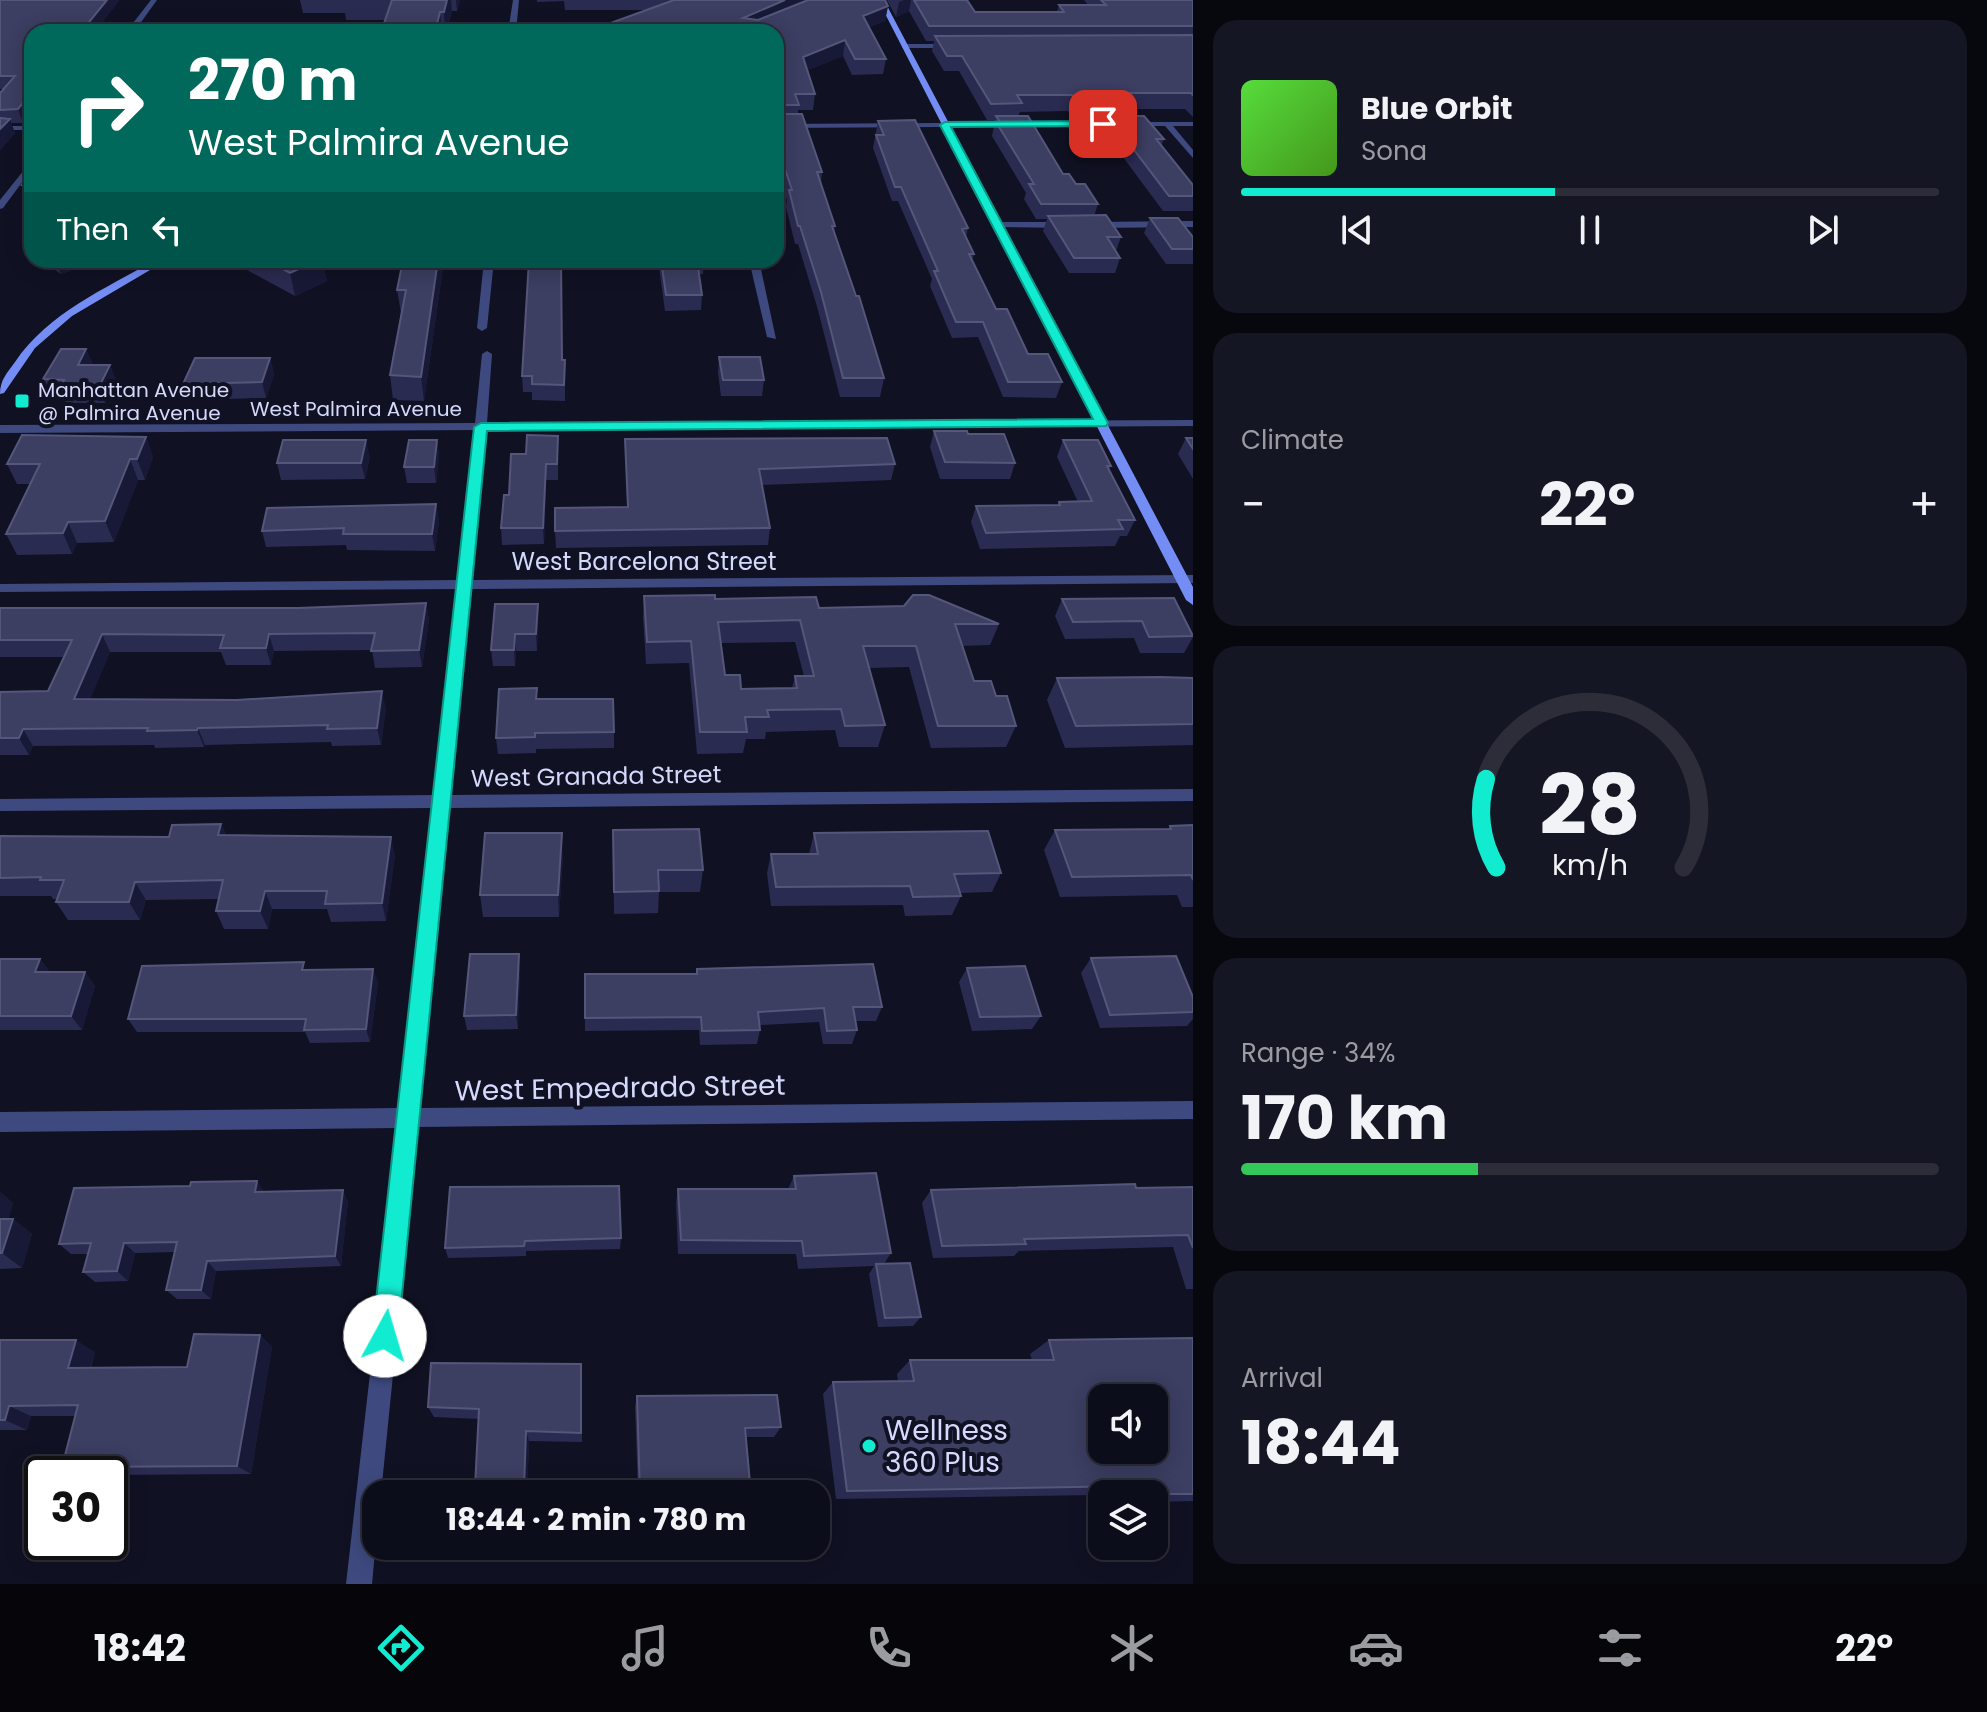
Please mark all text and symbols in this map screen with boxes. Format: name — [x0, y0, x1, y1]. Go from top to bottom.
text: 270 m — [188, 41, 358, 120]
icon: right — [56, 56, 160, 160]
text: Blue Orbit — [1361, 87, 1513, 130]
pin — [1069, 90, 1137, 158]
icon: arrive — [1081, 102, 1125, 146]
text: West Palmira Avenue — [188, 117, 570, 168]
text: Sona — [1361, 133, 1427, 169]
text: Then — [56, 208, 129, 251]
icon: left — [145, 208, 189, 252]
icon: previous — [1335, 208, 1379, 252]
icon: pause — [1568, 208, 1612, 252]
icon: next — [1801, 208, 1845, 252]
place label: Manhattan Avenue @ Palmira Avenue — [38, 376, 229, 427]
marker: Manhattan Avenue @ Palmira Avenue — [13, 392, 31, 410]
street label: West Palmira Avenue — [250, 395, 462, 423]
text: Climate — [1241, 422, 1344, 458]
text: 22° — [1539, 463, 1635, 547]
text: − — [1241, 474, 1265, 535]
text: + — [1909, 474, 1939, 535]
street label: West Barcelona Street — [512, 545, 776, 578]
text: 28 — [1539, 747, 1641, 863]
street label: West Granada Street — [470, 757, 722, 795]
text: km/h — [1552, 845, 1628, 885]
text: Range · 34% — [1241, 1035, 1396, 1071]
street label: West Empedrado Street — [454, 1066, 786, 1110]
text: 170 km — [1241, 1076, 1448, 1160]
position arrow — [343, 1294, 427, 1378]
text: Arrival — [1241, 1360, 1323, 1396]
map controls — [1088, 1384, 1168, 1560]
button: sound — [1088, 1384, 1168, 1464]
text: 18:44 — [1241, 1401, 1401, 1485]
place label: Wellness 360 Plus — [885, 1411, 1008, 1482]
marker: Wellness 360 Plus — [860, 1437, 878, 1455]
speed limit sign: 30 — [24, 1456, 128, 1560]
button: layers — [1088, 1480, 1168, 1560]
text: 18:44 · 2 min · 780 m — [446, 1498, 746, 1541]
icon: directions — [373, 1620, 429, 1676]
icon: music — [617, 1620, 673, 1676]
icon: phone — [861, 1620, 917, 1676]
icon: climate — [1104, 1620, 1160, 1676]
icon: car — [1348, 1620, 1404, 1676]
icon: filters — [1592, 1620, 1648, 1676]
text: 18:42 — [94, 1623, 186, 1674]
text: 22° — [1835, 1623, 1893, 1674]

